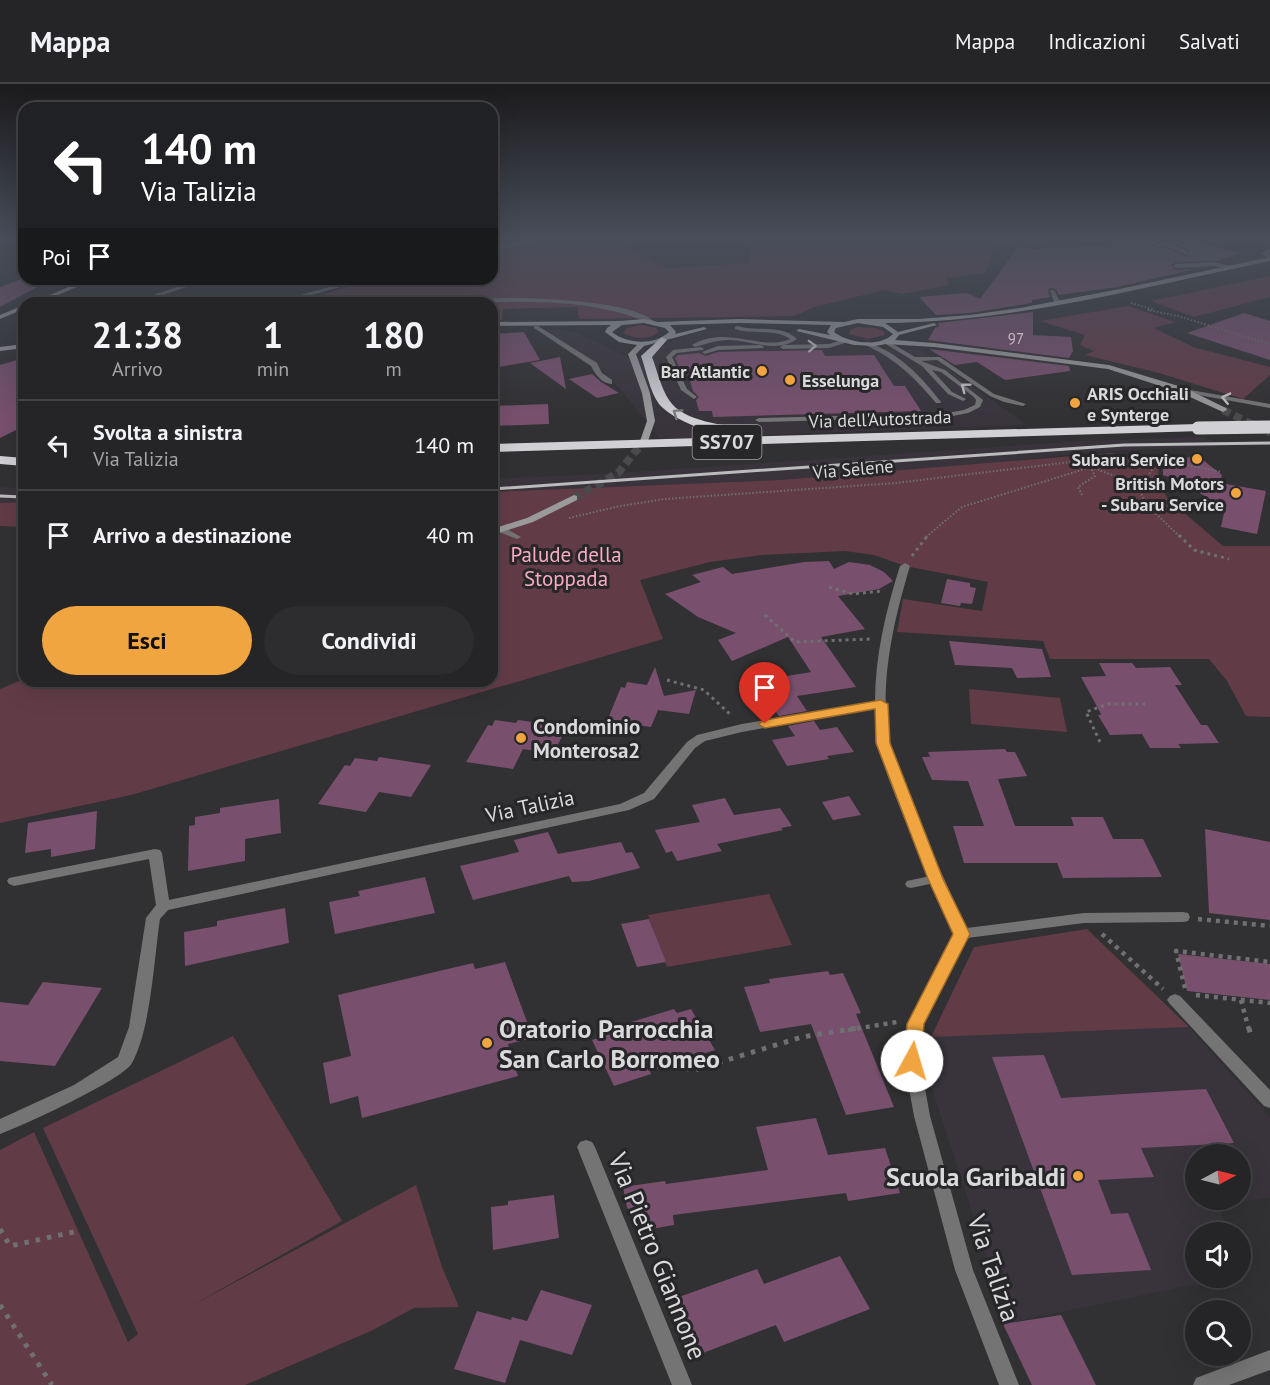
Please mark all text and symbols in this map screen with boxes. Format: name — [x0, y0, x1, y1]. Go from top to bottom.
text: Mappa — [30, 23, 110, 60]
text: Mappa — [955, 28, 1015, 55]
text: Indicazioni — [1048, 28, 1146, 55]
text: Salvati — [1179, 28, 1240, 55]
text: 140 m — [141, 121, 257, 176]
icon: left — [42, 126, 120, 204]
text: Via Talizia — [141, 174, 257, 208]
icon: arrive — [83, 240, 116, 273]
text: Poi — [42, 243, 71, 271]
text: 21:38 — [92, 311, 183, 358]
text: 1 — [263, 311, 283, 358]
text: 180 — [363, 311, 424, 358]
house number: 97 — [1008, 329, 1024, 348]
one-way arrow — [808, 340, 817, 352]
text: Arrivo — [112, 356, 163, 382]
text: min — [257, 356, 289, 382]
text: m — [386, 356, 402, 382]
place label: Bar Atlantic — [661, 360, 750, 383]
marker: Bar Atlantic — [755, 364, 769, 378]
place label: Esselunga — [802, 369, 879, 392]
marker: Esselunga — [783, 373, 797, 387]
place label: ARIS Occhiali e Synterge — [1087, 382, 1189, 426]
one-way arrow — [960, 383, 971, 394]
one-way arrow — [1221, 393, 1231, 406]
marker: ARIS Occhiali e Synterge — [1068, 396, 1082, 410]
street label: Via dell'Autostrada — [807, 405, 952, 433]
one-way arrow — [673, 409, 684, 420]
text: Svolta a sinistra — [93, 418, 243, 446]
road number: SS707 — [692, 425, 762, 459]
icon: left — [42, 429, 75, 462]
text: 140 m — [414, 431, 474, 459]
text: Via Talizia — [93, 446, 179, 472]
place label: Subaru Service — [1072, 448, 1185, 471]
marker: Subaru Service — [1190, 452, 1204, 466]
street label: Via Selene — [811, 454, 894, 484]
place label: British Motors - Subaru Service — [1101, 472, 1224, 516]
marker: British Motors - Subaru Service — [1229, 486, 1243, 500]
icon: arrive — [42, 519, 75, 552]
text: Arrivo a destinazione — [93, 521, 292, 549]
text: 40 m — [426, 521, 474, 549]
park label: Palude della Stoppada — [510, 541, 622, 592]
button: Esci — [42, 606, 252, 675]
button: Condividi — [264, 606, 474, 675]
pin — [739, 662, 790, 724]
icon: arrive — [748, 671, 781, 704]
place label: Condominio Monterosa2 — [533, 713, 640, 764]
marker: Condominio Monterosa2 — [514, 731, 528, 745]
street label: Via Talizia — [482, 783, 577, 829]
place label: Oratorio Parrocchia San Carlo Borromeo — [499, 1012, 720, 1075]
position arrow — [880, 1029, 944, 1093]
marker: Oratorio Parrocchia San Carlo Borromeo — [480, 1036, 494, 1050]
north arrow — [1185, 1144, 1251, 1210]
map controls — [1185, 1144, 1251, 1366]
street label: Via Pietro Giannone — [601, 1147, 715, 1364]
place label: Scuola Garibaldi — [886, 1160, 1066, 1193]
marker: Scuola Garibaldi — [1071, 1169, 1085, 1183]
street label: Via Talizia — [960, 1209, 1028, 1326]
button: sound — [1185, 1222, 1251, 1288]
button: search — [1185, 1300, 1251, 1366]

